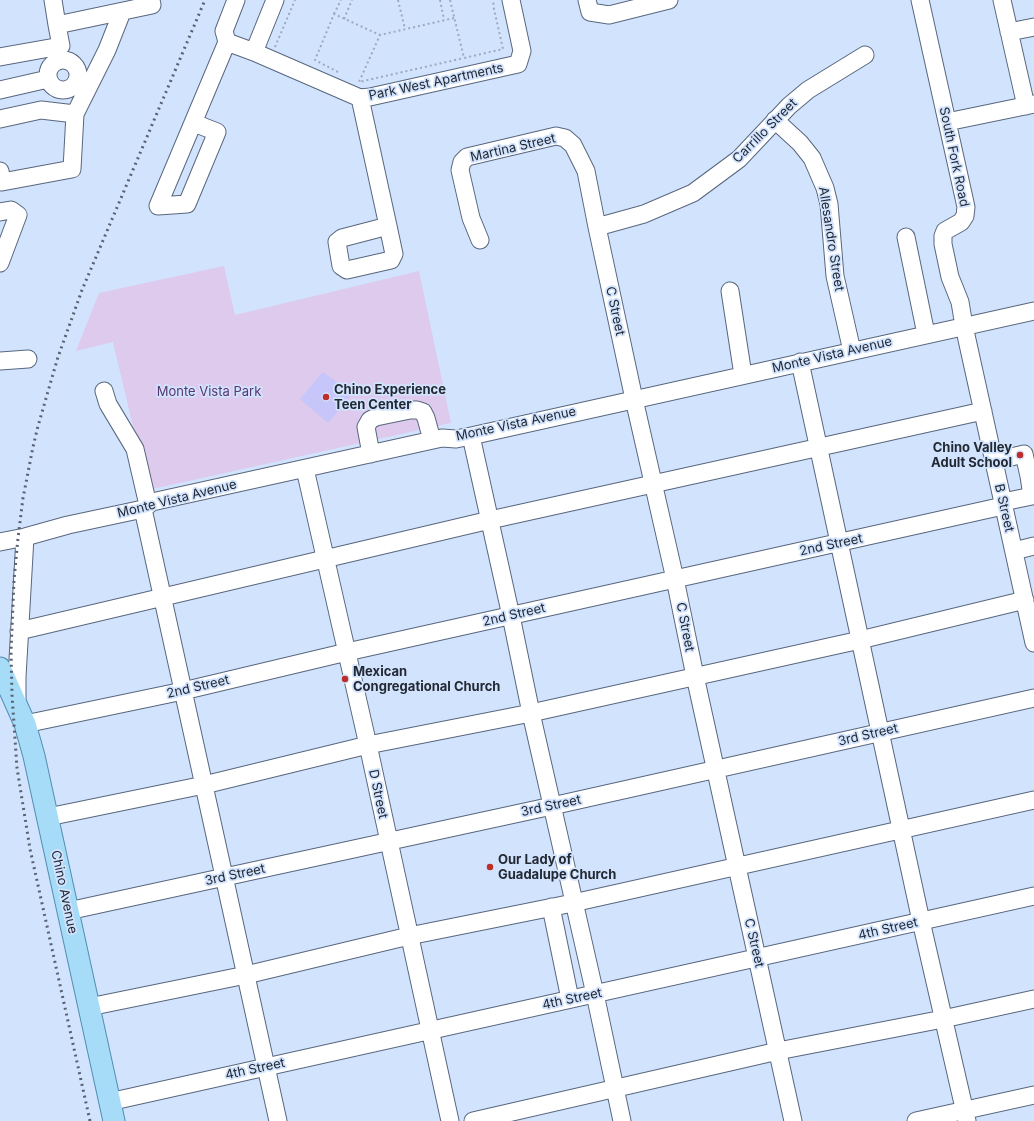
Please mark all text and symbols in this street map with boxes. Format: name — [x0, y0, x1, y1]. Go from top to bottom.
street label: Park West Apartments — [367, 60, 505, 104]
street label: Carrillo Street — [730, 96, 800, 166]
street label: South Fork Road — [936, 106, 972, 208]
street label: Martina Street — [469, 131, 557, 165]
street label: Allesandro Street — [815, 186, 847, 292]
street label: C Street — [602, 285, 628, 337]
street label: Monte Vista Avenue — [771, 334, 893, 376]
place label: Chino Experience Teen Center — [334, 382, 446, 413]
park label: Monte Vista Park — [157, 384, 261, 400]
marker: Chino Experience Teen Center — [321, 392, 331, 402]
street label: Monte Vista Avenue — [454, 404, 578, 444]
place label: Chino Valley Adult School — [931, 440, 1012, 471]
marker: Chino Valley Adult School — [1015, 450, 1025, 460]
street label: Monte Vista Avenue — [116, 477, 238, 521]
street label: B Street — [991, 482, 1017, 534]
street label: 2nd Street — [798, 531, 864, 559]
street label: 2nd Street — [481, 600, 547, 630]
street label: C Street — [673, 601, 697, 653]
place label: Mexican Congregational Church — [353, 664, 500, 695]
street label: 2nd Street — [165, 672, 231, 702]
marker: Mexican Congregational Church — [340, 674, 350, 684]
street label: 3rd Street — [837, 721, 899, 749]
street label: D Street — [365, 768, 391, 820]
street label: 3rd Street — [520, 792, 582, 820]
street label: Chino Avenue — [48, 849, 80, 935]
place label: Our Lady of Guadalupe Church — [498, 852, 616, 883]
street label: 3rd Street — [204, 861, 266, 889]
marker: Our Lady of Guadalupe Church — [485, 862, 495, 872]
street label: 4th Street — [857, 915, 919, 943]
street label: C Street — [741, 917, 767, 969]
street label: 4th Street — [541, 985, 603, 1013]
street label: 4th Street — [224, 1055, 286, 1083]

